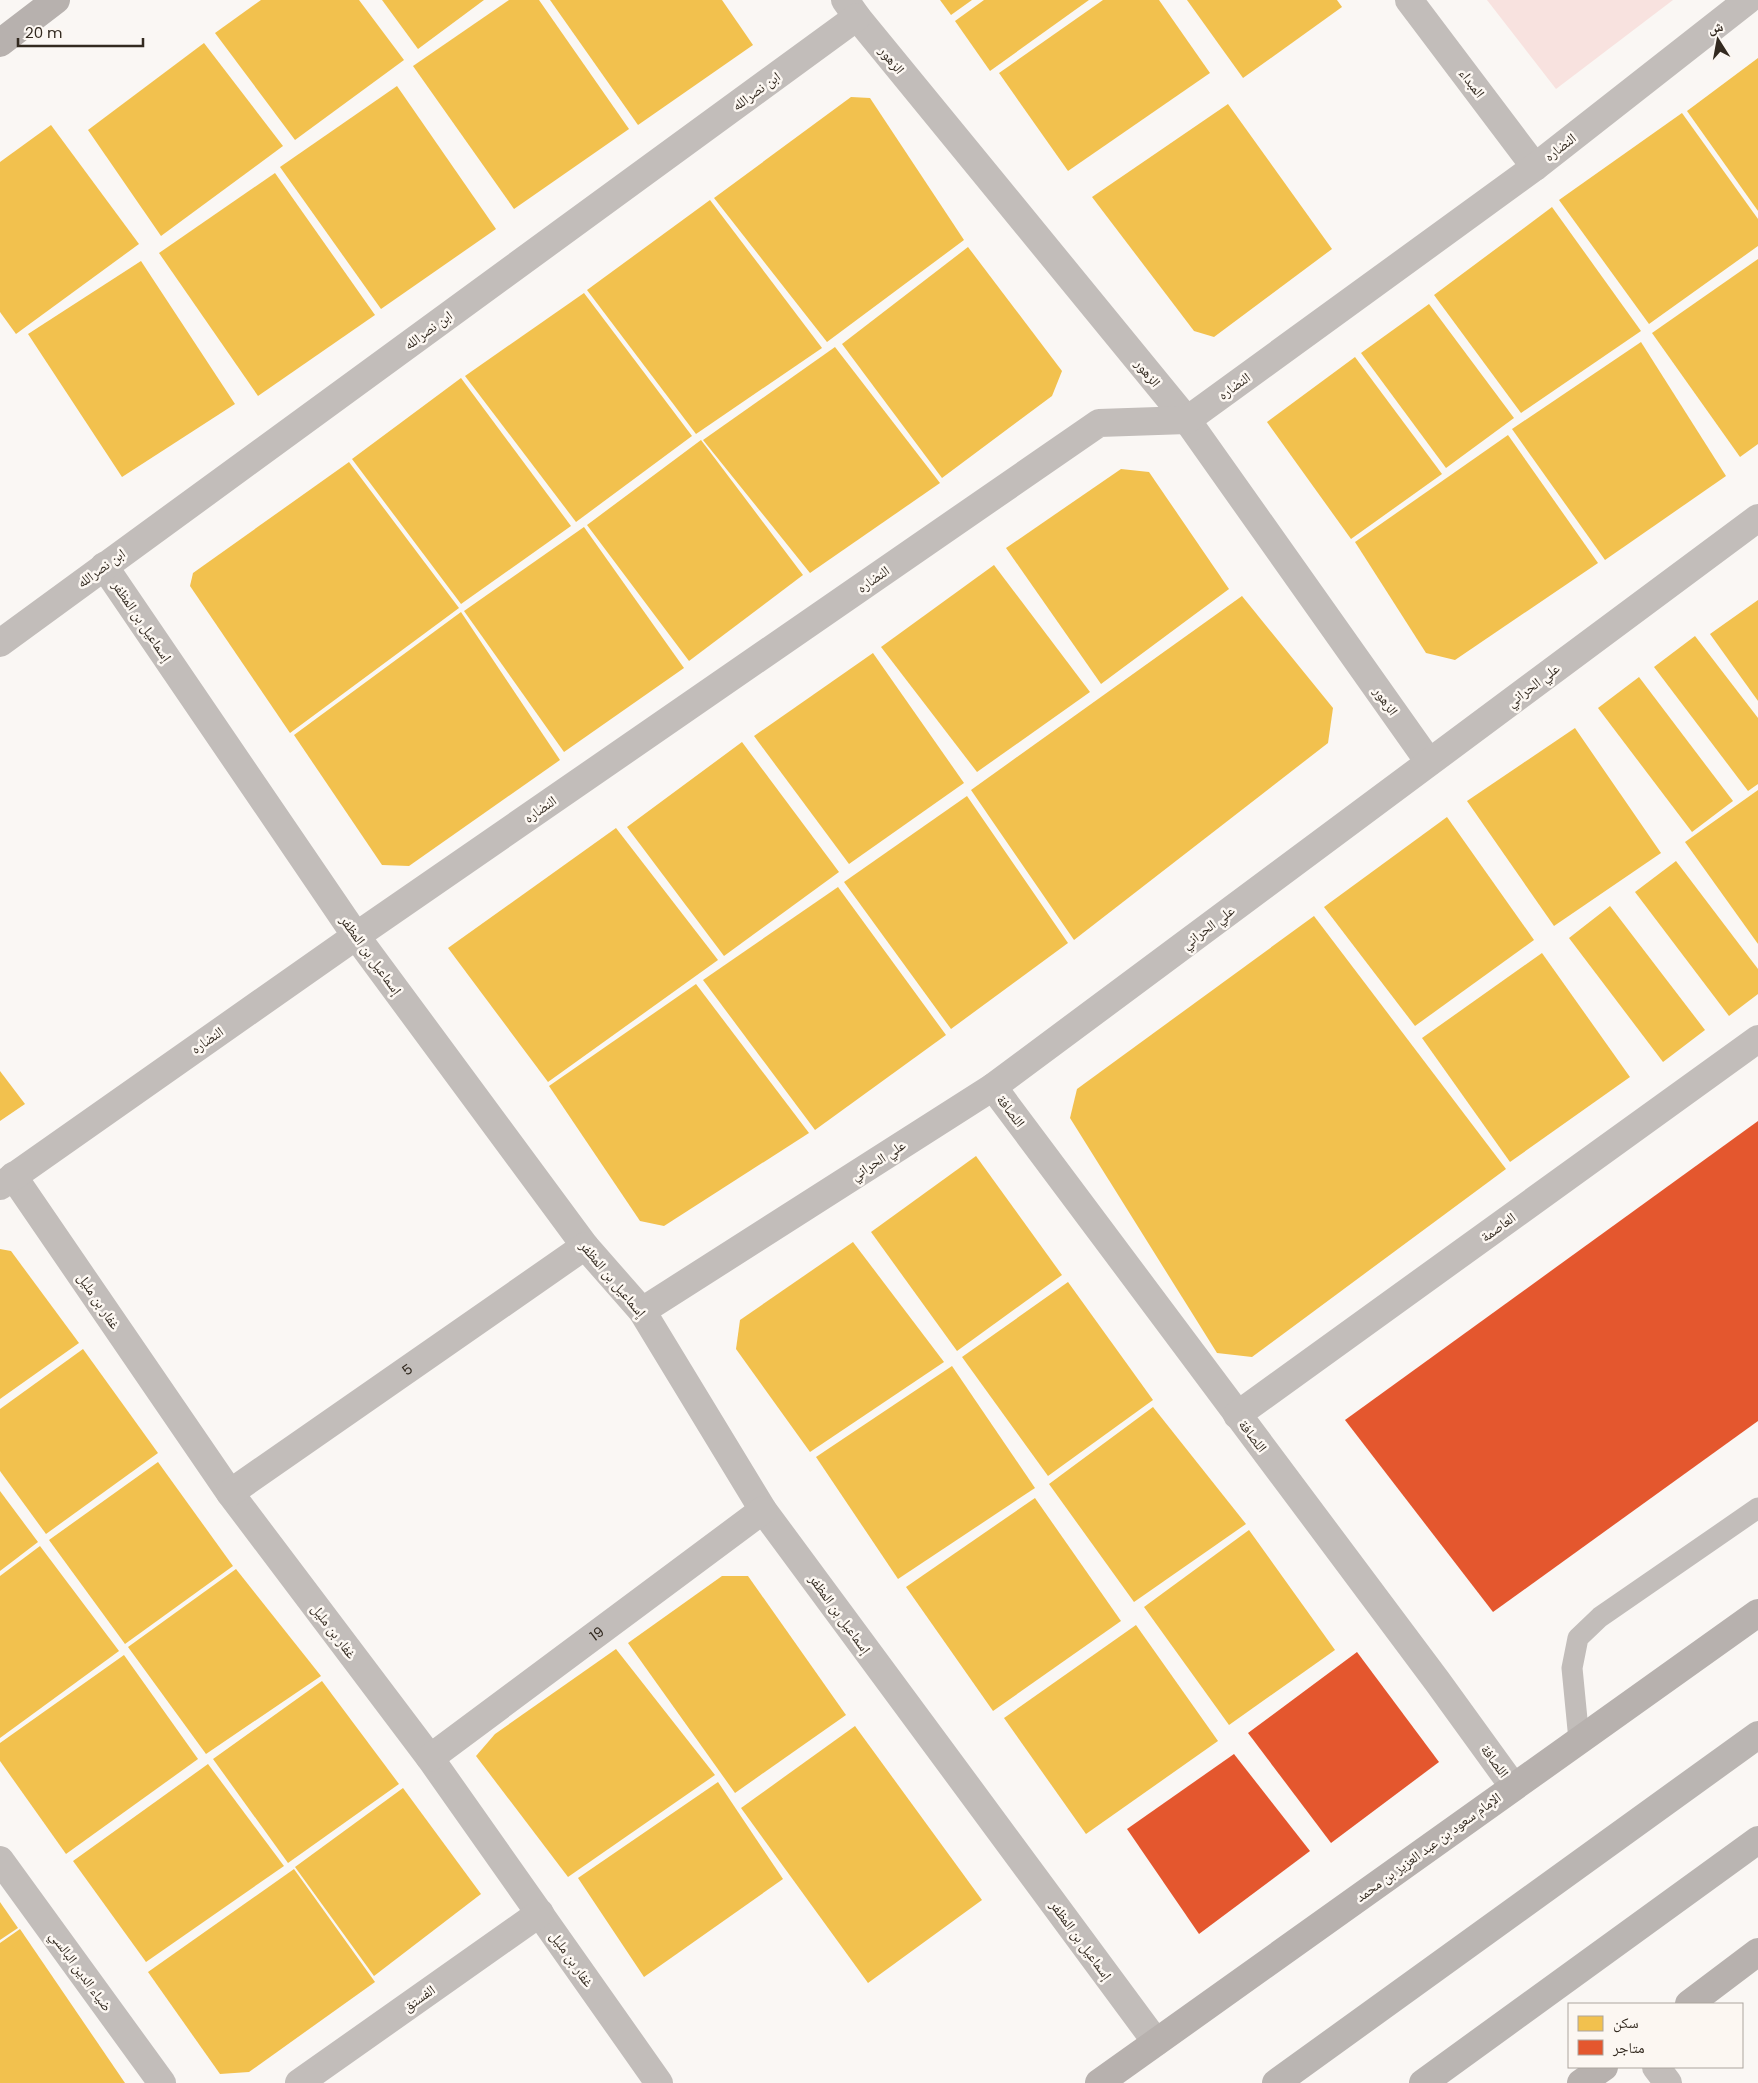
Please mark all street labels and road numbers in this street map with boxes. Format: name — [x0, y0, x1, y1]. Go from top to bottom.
street label: الزهور — [874, 41, 910, 78]
street label: المبداء — [1454, 64, 1490, 102]
street label: ابن نصرالله — [728, 67, 784, 115]
street label: النضاره — [1540, 128, 1580, 166]
street label: ابن نصرالله — [400, 306, 456, 354]
street label: الزهور — [1130, 354, 1166, 391]
street label: النضاره — [1214, 367, 1254, 405]
street label: ابن نصرالله — [73, 544, 129, 592]
street label: النضاره — [853, 560, 893, 598]
street label: إسماعيل بن المظفر — [107, 576, 176, 665]
street label: علي الحراني — [1502, 658, 1565, 713]
street label: الزهور — [1368, 682, 1403, 719]
street label: النضاره — [520, 790, 560, 828]
street label: علي الحراني — [1177, 900, 1240, 955]
street label: إسماعيل بن المظفر — [335, 910, 407, 999]
street label: النضاره — [187, 1021, 227, 1059]
street label: اللصافة — [992, 1090, 1030, 1132]
street label: علي الحراني — [847, 1135, 910, 1187]
street label: العاصمة — [1476, 1208, 1520, 1246]
street label: إسماعيل بن المظفر — [575, 1236, 651, 1321]
street label: غفار بن مليل — [73, 1269, 125, 1333]
street label: 5 — [398, 1359, 417, 1380]
street label: اللصافة — [1234, 1415, 1272, 1457]
street label: إسماعيل بن المظفر — [804, 1569, 876, 1658]
street label: غفار بن مليل — [307, 1599, 361, 1663]
street label: 19 — [586, 1622, 608, 1646]
street label: اللصافة — [1476, 1740, 1514, 1782]
street label: الإمام سعود بن عبد العزيز بن محمد — [1351, 1787, 1505, 1907]
street label: إسماعيل بن المظفر — [1045, 1895, 1117, 1984]
street label: ضياء الدين البالسي — [44, 1927, 117, 2016]
street label: غفار بن مليل — [545, 1927, 599, 1991]
street label: الفستق — [399, 1980, 439, 2016]

